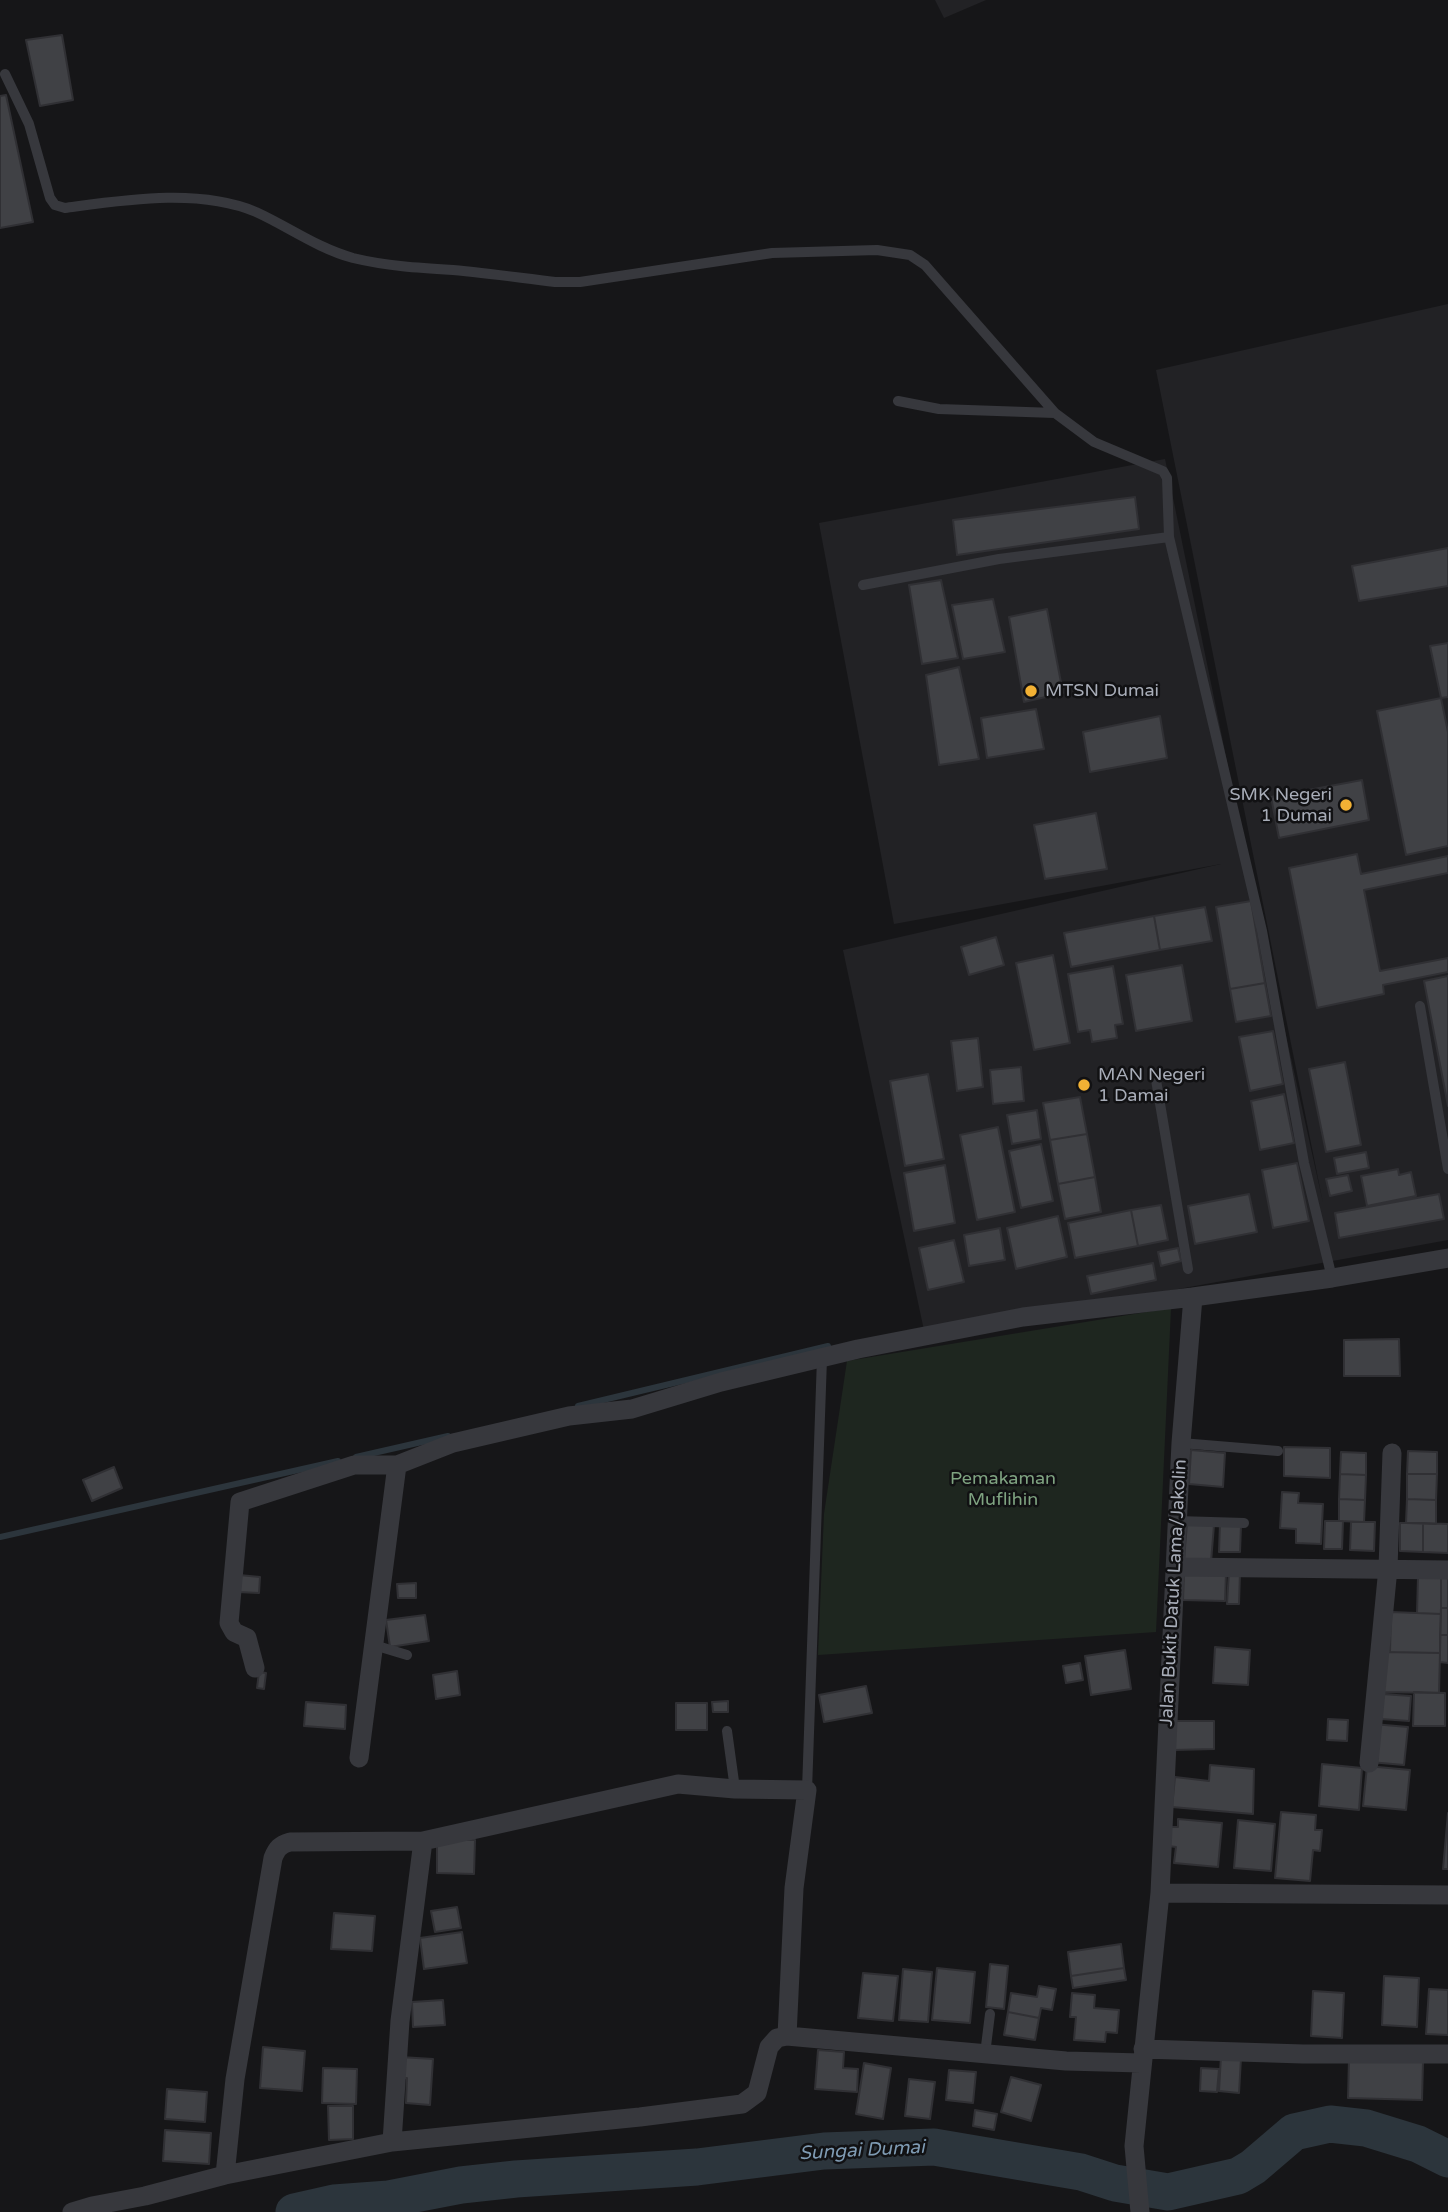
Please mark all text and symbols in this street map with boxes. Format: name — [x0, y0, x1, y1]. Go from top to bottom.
place label: MTSN Dumai — [1045, 680, 1159, 702]
marker: MTSN Dumai — [1023, 683, 1039, 699]
place label: SMK Negeri 1 Dumai — [1229, 784, 1332, 826]
marker: SMK Negeri 1 Dumai — [1338, 797, 1354, 813]
place label: MAN Negeri 1 Damai — [1098, 1064, 1205, 1106]
marker: MAN Negeri 1 Damai — [1076, 1077, 1092, 1093]
street label: Jalan Bukit Datuk Lama/Jakolin — [1156, 1459, 1192, 1727]
park label: Pemakaman Muflihin — [950, 1468, 1056, 1510]
water label: Sungai Dumai — [799, 2136, 925, 2166]

